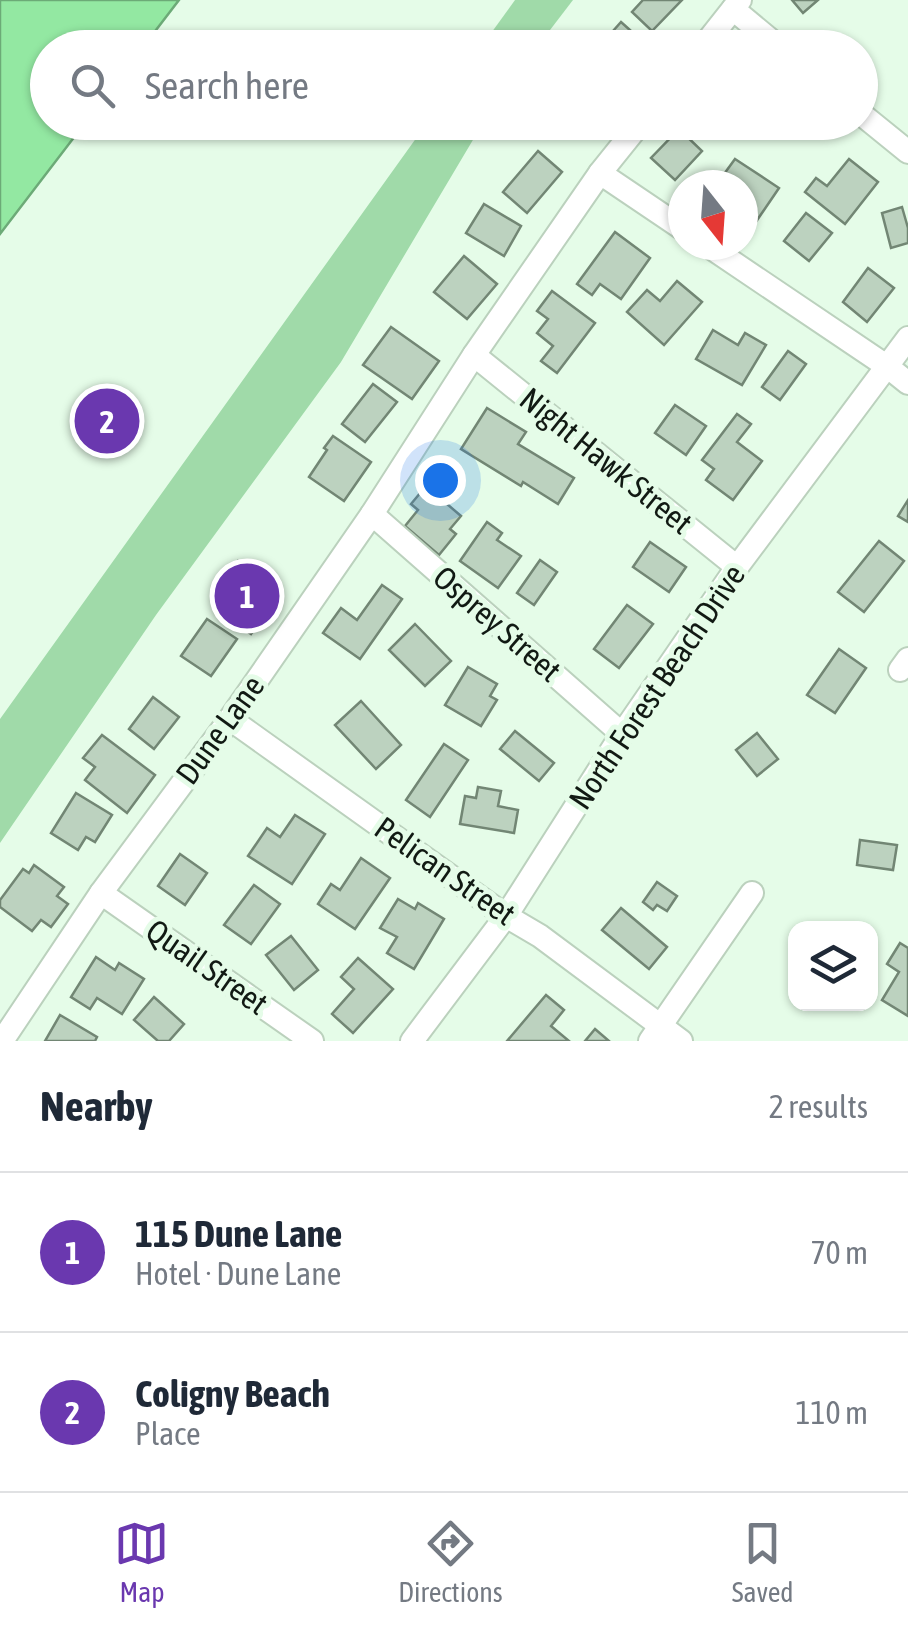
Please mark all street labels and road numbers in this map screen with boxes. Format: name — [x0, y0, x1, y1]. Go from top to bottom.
street label: Night Hawk Street — [513, 380, 700, 541]
street label: Osprey Street — [426, 558, 569, 689]
street label: North Forest Beach Drive — [561, 558, 752, 816]
street label: Dune Lane — [168, 668, 271, 791]
street label: Pelican Street — [368, 809, 522, 932]
street label: Quail Street — [140, 911, 275, 1022]

